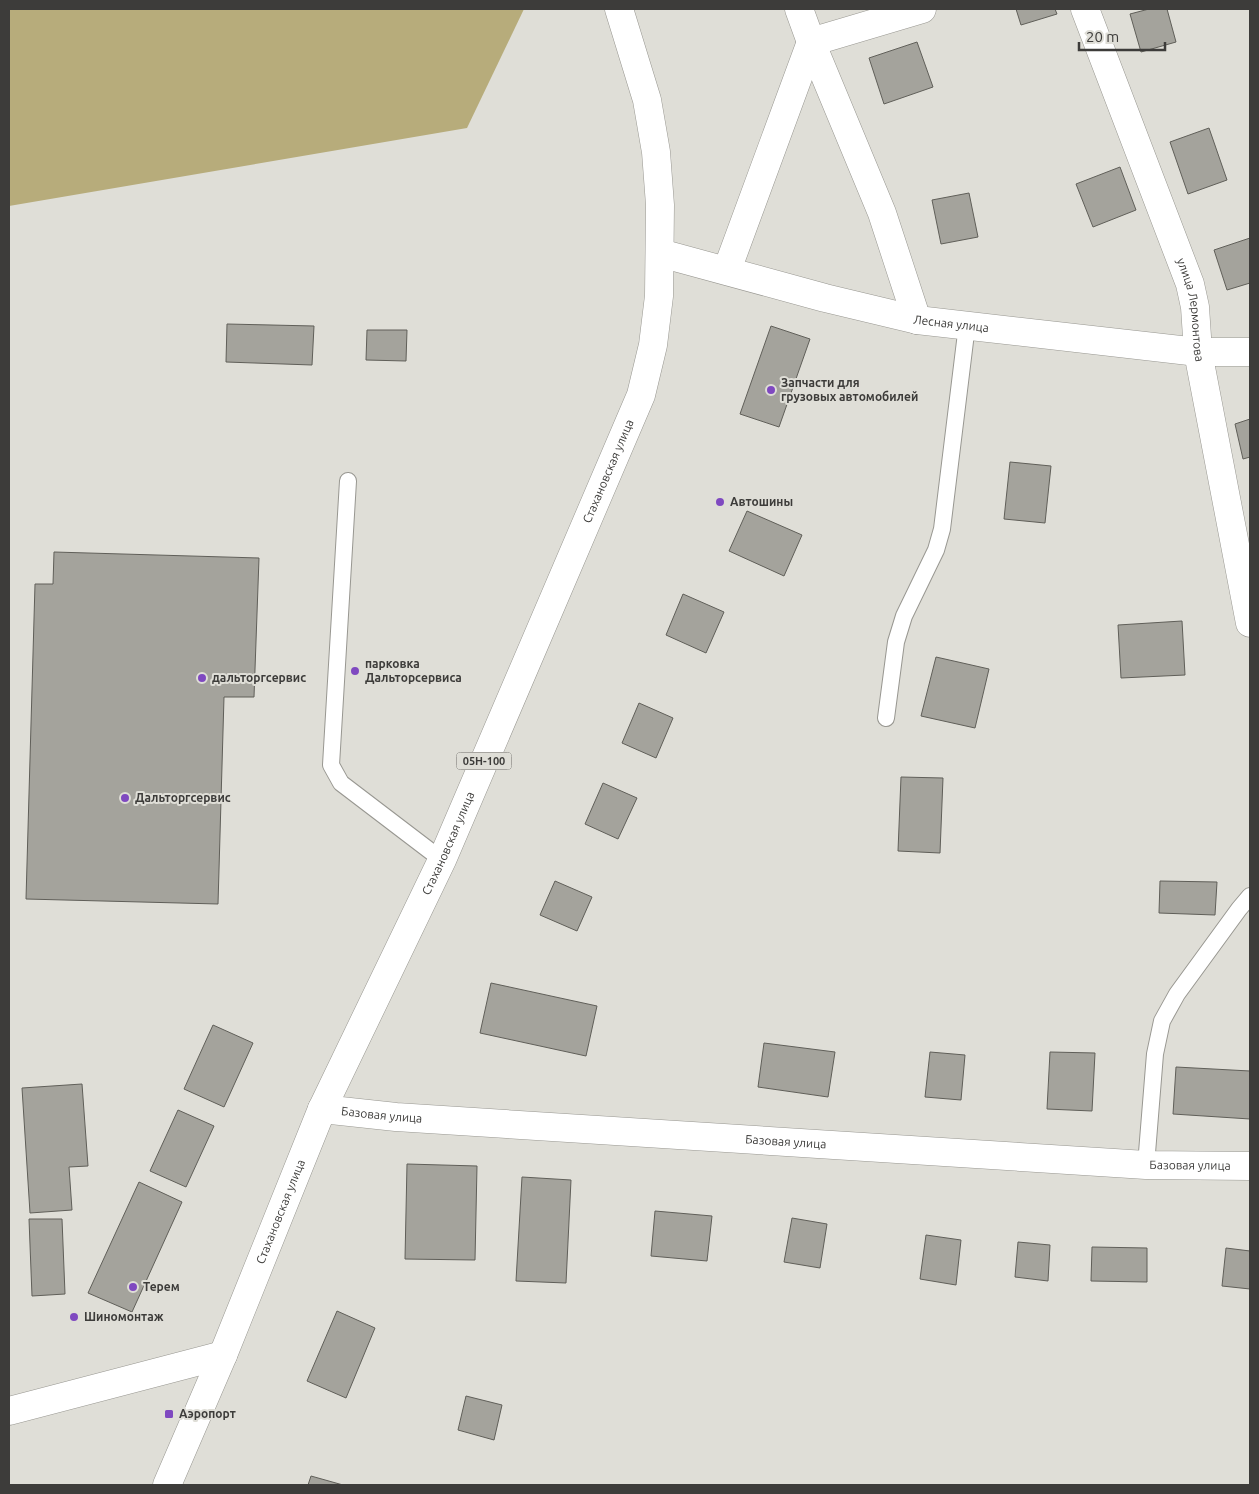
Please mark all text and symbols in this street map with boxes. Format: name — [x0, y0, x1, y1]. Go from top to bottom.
scale bar — [1079, 20, 1165, 52]
text: 20 m — [1086, 28, 1119, 45]
street label: улица Лермонтова — [1175, 256, 1207, 363]
street label: Лесная улица — [913, 313, 990, 334]
place label: Запчасти для грузовых автомобилей — [781, 376, 918, 403]
marker: Запчасти для грузовых автомобилей — [765, 384, 777, 396]
street label: Стахановская улица — [580, 417, 636, 525]
place label: Автошины — [730, 495, 793, 508]
marker: Автошины — [714, 496, 726, 508]
place label: парковка Дальторсервиса — [365, 657, 462, 684]
marker: парковка Дальторсервиса — [349, 665, 361, 677]
place label: дальторгсервис — [212, 671, 306, 684]
marker: дальторгсервис — [196, 672, 208, 684]
road number: 05Н-100 — [456, 752, 512, 769]
street label: Стахановская улица — [419, 790, 476, 897]
place label: Дальторгсервис — [135, 791, 231, 804]
marker: Дальторгсервис — [119, 792, 131, 804]
street label: Базовая улица — [341, 1104, 423, 1125]
street label: Базовая улица — [745, 1132, 827, 1151]
street label: Стахановская улица — [253, 1157, 307, 1266]
street label: Базовая улица — [1149, 1158, 1231, 1172]
place label: Терем — [143, 1280, 180, 1293]
marker: Терем — [127, 1281, 139, 1293]
place label: Шиномонтаж — [84, 1310, 164, 1323]
marker: Шиномонтаж — [68, 1311, 80, 1323]
place label: Аэропорт — [179, 1407, 236, 1420]
marker: Аэропорт — [163, 1408, 175, 1420]

